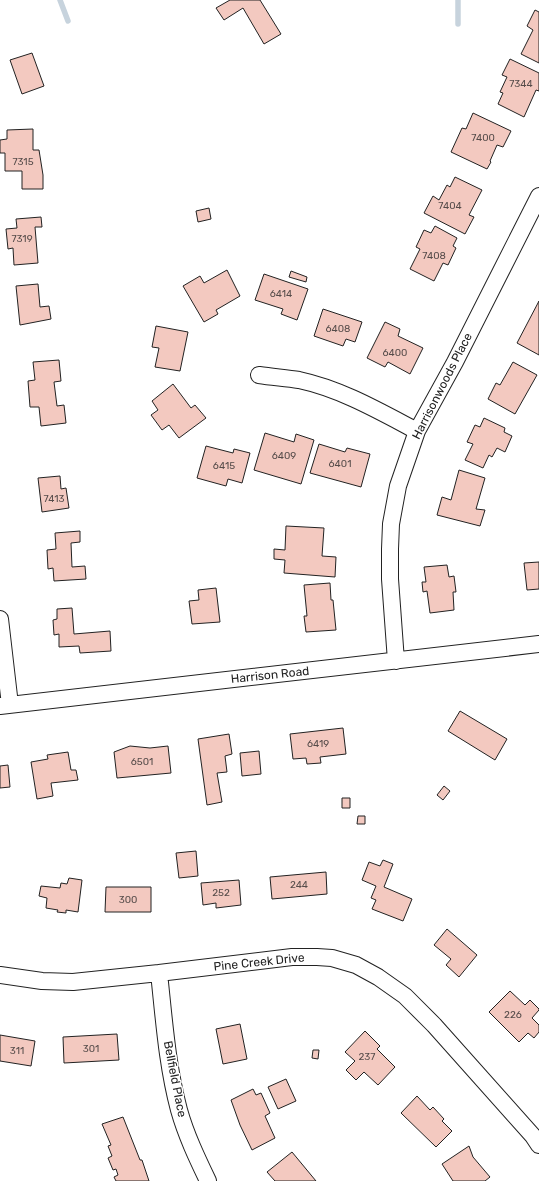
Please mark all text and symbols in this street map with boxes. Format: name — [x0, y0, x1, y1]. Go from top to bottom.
house number: 7344 — [509, 78, 533, 90]
house number: 7400 — [471, 132, 495, 144]
house number: 7315 — [12, 156, 34, 168]
house number: 7404 — [438, 200, 462, 212]
house number: 7319 — [11, 233, 33, 245]
house number: 7408 — [422, 250, 446, 262]
house number: 6414 — [270, 288, 292, 300]
house number: 6408 — [326, 323, 350, 335]
street label: Harrisonwoods Place — [409, 330, 475, 441]
house number: 6400 — [383, 347, 407, 359]
house number: 6409 — [272, 450, 296, 462]
house number: 6401 — [329, 458, 351, 470]
house number: 6415 — [213, 460, 235, 472]
house number: 7413 — [43, 493, 65, 505]
street label: Harrison Road — [230, 664, 310, 686]
house number: 6419 — [307, 738, 329, 750]
house number: 6501 — [131, 756, 153, 768]
house number: 244 — [290, 879, 308, 891]
house number: 252 — [212, 887, 230, 899]
house number: 300 — [119, 894, 137, 906]
street label: Pine Creek Drive — [213, 950, 305, 974]
house number: 226 — [504, 1009, 522, 1021]
street label: Bellfield Place — [161, 1040, 189, 1119]
house number: 301 — [83, 1043, 99, 1055]
house number: 311 — [10, 1045, 24, 1057]
house number: 237 — [358, 1051, 376, 1063]

